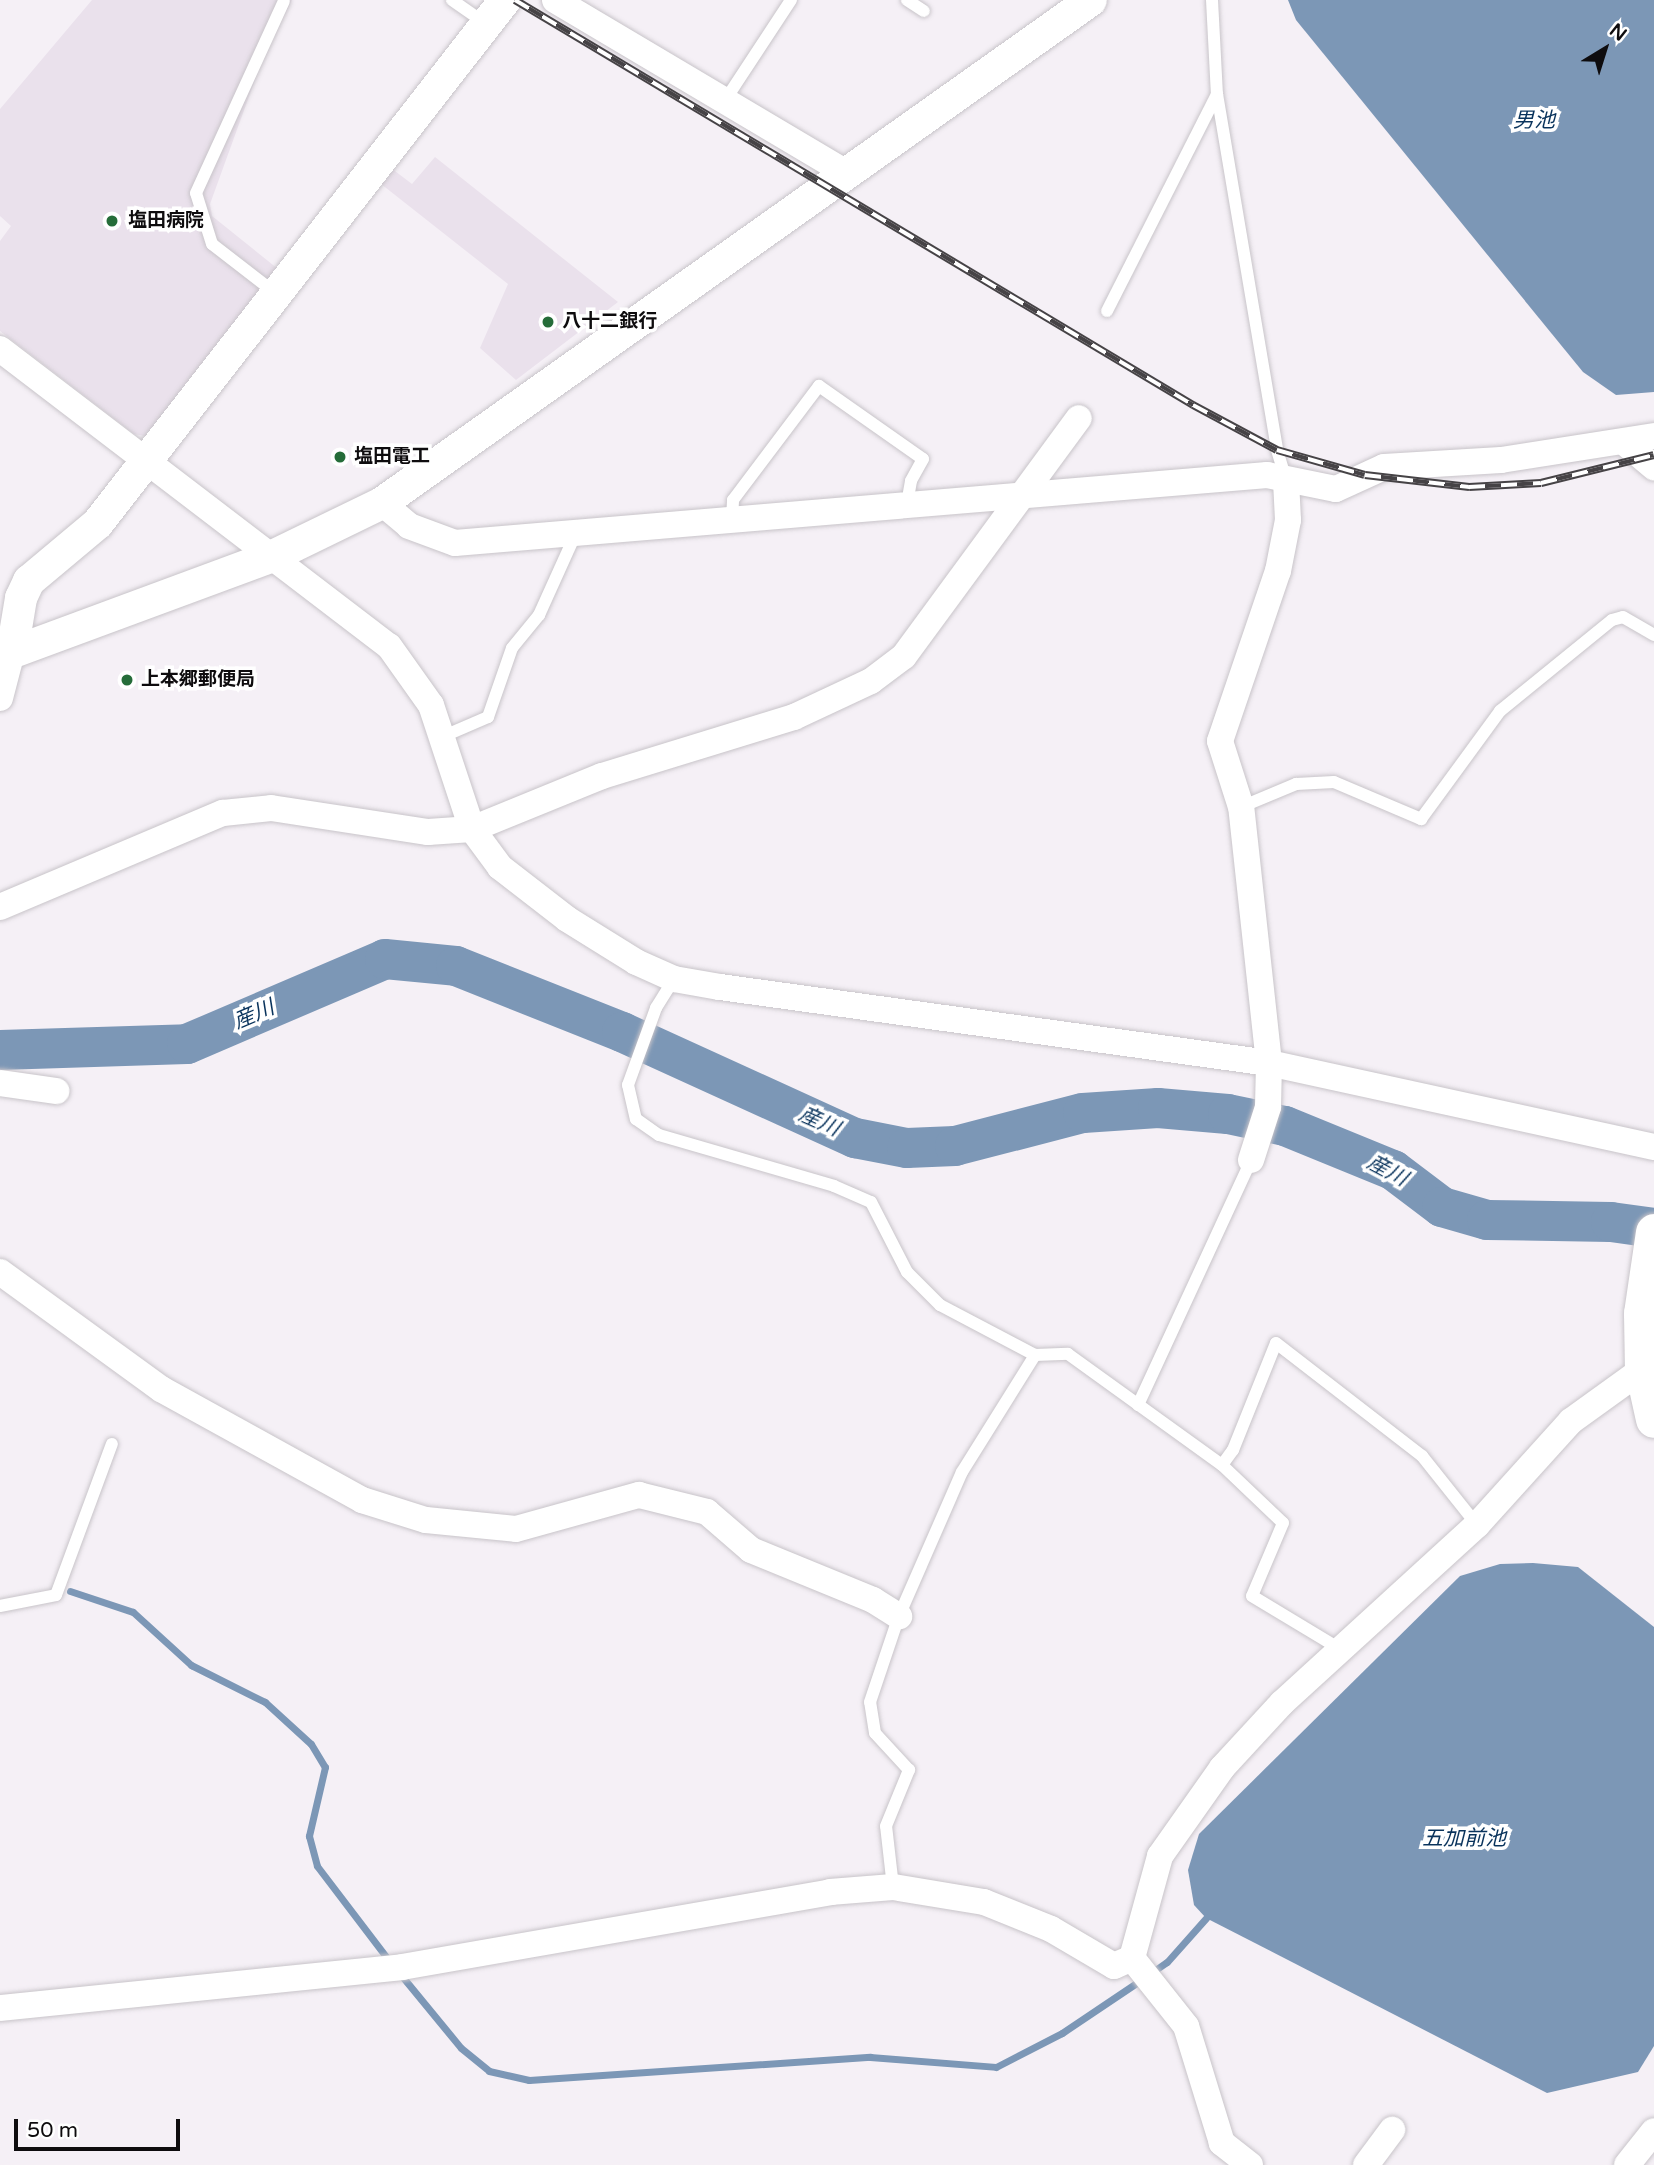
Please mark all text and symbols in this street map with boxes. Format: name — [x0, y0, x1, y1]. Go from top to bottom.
north arrow — [1570, 14, 1640, 84]
text: N — [1605, 19, 1631, 46]
water label: 男池 — [1513, 108, 1555, 134]
place label: 塩田病院 — [128, 210, 204, 232]
marker: 塩田病院 — [102, 211, 122, 231]
place label: 八十二銀行 — [562, 311, 657, 333]
marker: 八十二銀行 — [540, 314, 556, 330]
place label: 塩田電工 — [354, 446, 430, 468]
marker: 塩田電工 — [332, 449, 348, 465]
place label: 上本郷郵便局 — [141, 669, 255, 691]
marker: 上本郷郵便局 — [119, 672, 135, 688]
water label: 産川 — [230, 995, 278, 1035]
water label: 産川 — [795, 1102, 843, 1142]
water label: 産川 — [1363, 1150, 1411, 1192]
water label: 五加前池 — [1422, 1826, 1506, 1852]
scale bar — [18, 2106, 184, 2150]
text: 50 m — [27, 2118, 78, 2143]

